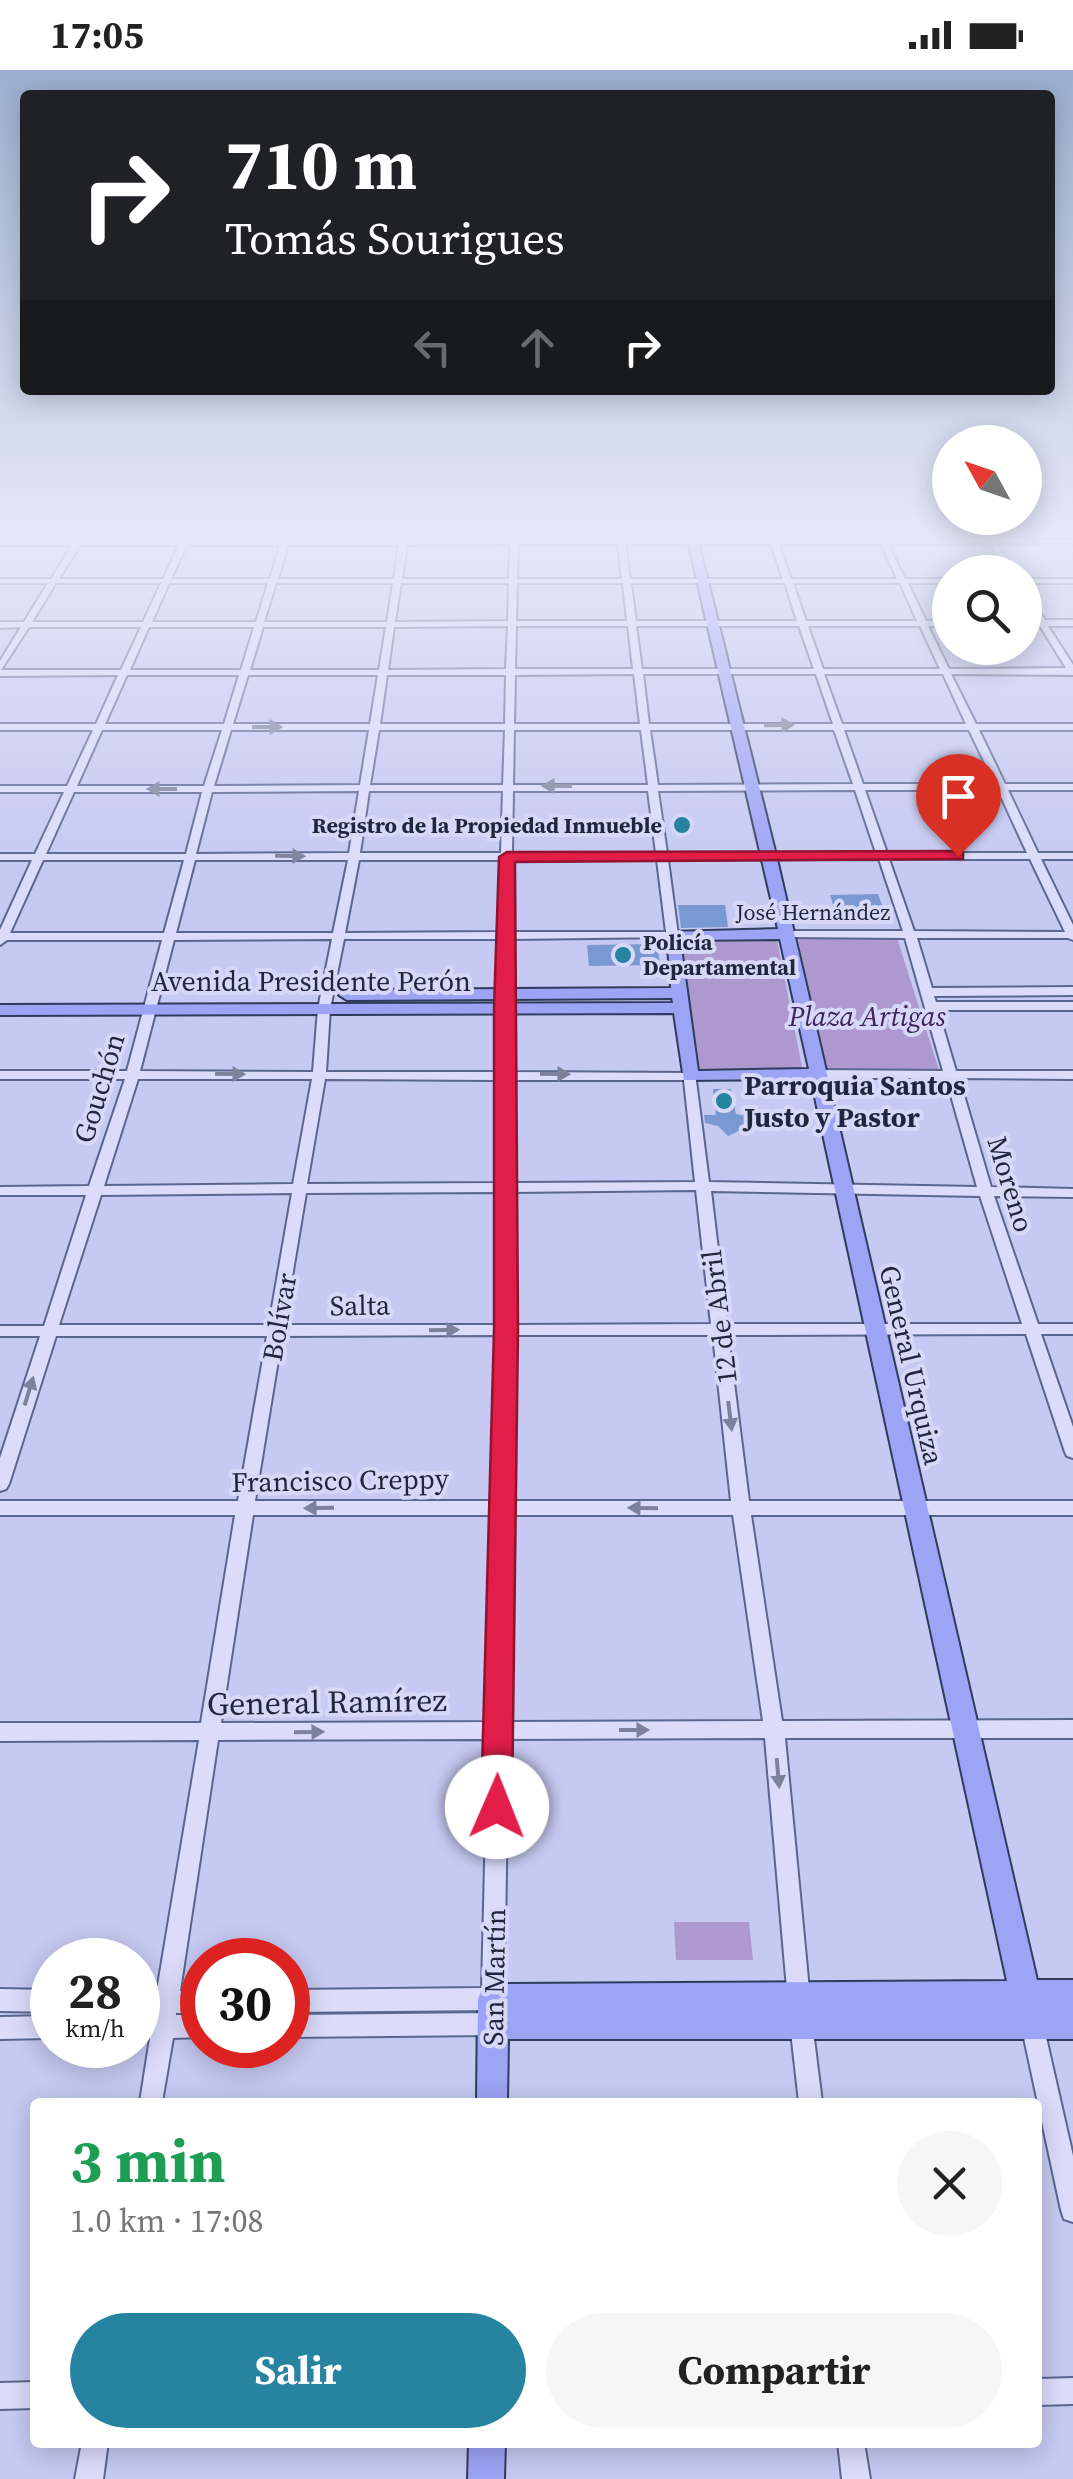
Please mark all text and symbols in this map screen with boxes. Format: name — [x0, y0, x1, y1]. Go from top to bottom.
text: 17:05 — [50, 9, 144, 61]
text: 710 m — [225, 116, 417, 212]
icon: right — [60, 130, 190, 260]
text: Tomás Sourigues — [225, 207, 565, 269]
icon: left — [405, 320, 460, 375]
icon: ahead — [510, 320, 565, 375]
icon: right — [615, 320, 670, 375]
north arrow — [932, 425, 1042, 535]
map controls — [932, 425, 1042, 665]
button: search — [932, 555, 1042, 665]
one-way arrow — [764, 717, 796, 733]
one-way arrow — [251, 719, 283, 735]
pin — [916, 754, 1001, 857]
icon: arrive — [931, 769, 986, 824]
one-way arrow — [540, 778, 572, 794]
one-way arrow — [145, 781, 177, 797]
place label: Registro de la Propiedad Inmueble — [312, 810, 662, 840]
marker: Registro de la Propiedad Inmueble — [671, 814, 693, 836]
one-way arrow — [274, 848, 306, 864]
street label: José Hernández — [735, 897, 890, 927]
place label: Policía Departamental — [643, 927, 796, 982]
marker: Policía Departamental — [612, 944, 634, 966]
street label: Avenida Presidente Perón — [151, 962, 471, 1000]
park label: Plaza Artigas — [787, 997, 946, 1035]
street label: Gouchón — [64, 1029, 134, 1147]
one-way arrow — [215, 1066, 247, 1082]
one-way arrow — [540, 1066, 572, 1082]
place label: Parroquia Santos Justo y Pastor — [742, 1066, 966, 1136]
marker: Parroquia Santos Justo y Pastor — [713, 1090, 735, 1112]
street label: Moreno — [978, 1131, 1044, 1237]
street label: 12 de Abril — [692, 1248, 746, 1386]
street label: General Urquiza — [871, 1262, 954, 1469]
street label: Bolívar — [253, 1270, 305, 1364]
street label: Salta — [330, 1285, 391, 1325]
one-way arrow — [429, 1322, 461, 1338]
one-way arrow — [22, 1375, 37, 1405]
one-way arrow — [722, 1401, 738, 1432]
street label: Francisco Creppy — [231, 1459, 450, 1501]
one-way arrow — [627, 1499, 659, 1515]
one-way arrow — [302, 1501, 334, 1517]
street label: General Ramírez — [207, 1678, 447, 1726]
one-way arrow — [618, 1722, 650, 1738]
one-way arrow — [293, 1724, 325, 1740]
position arrow — [445, 1755, 549, 1859]
one-way arrow — [770, 1757, 786, 1789]
street label: San Martín — [474, 1908, 514, 2046]
speed limit sign: 30 — [180, 1938, 310, 2068]
text: 28 — [68, 1956, 122, 2025]
text: km/h — [65, 2011, 125, 2045]
text: 3 min — [70, 2120, 226, 2202]
button: close — [897, 2131, 1002, 2236]
text: 1.0 km · 17:08 — [70, 2199, 264, 2243]
button: Salir — [70, 2313, 526, 2428]
button: Compartir — [546, 2313, 1002, 2428]

